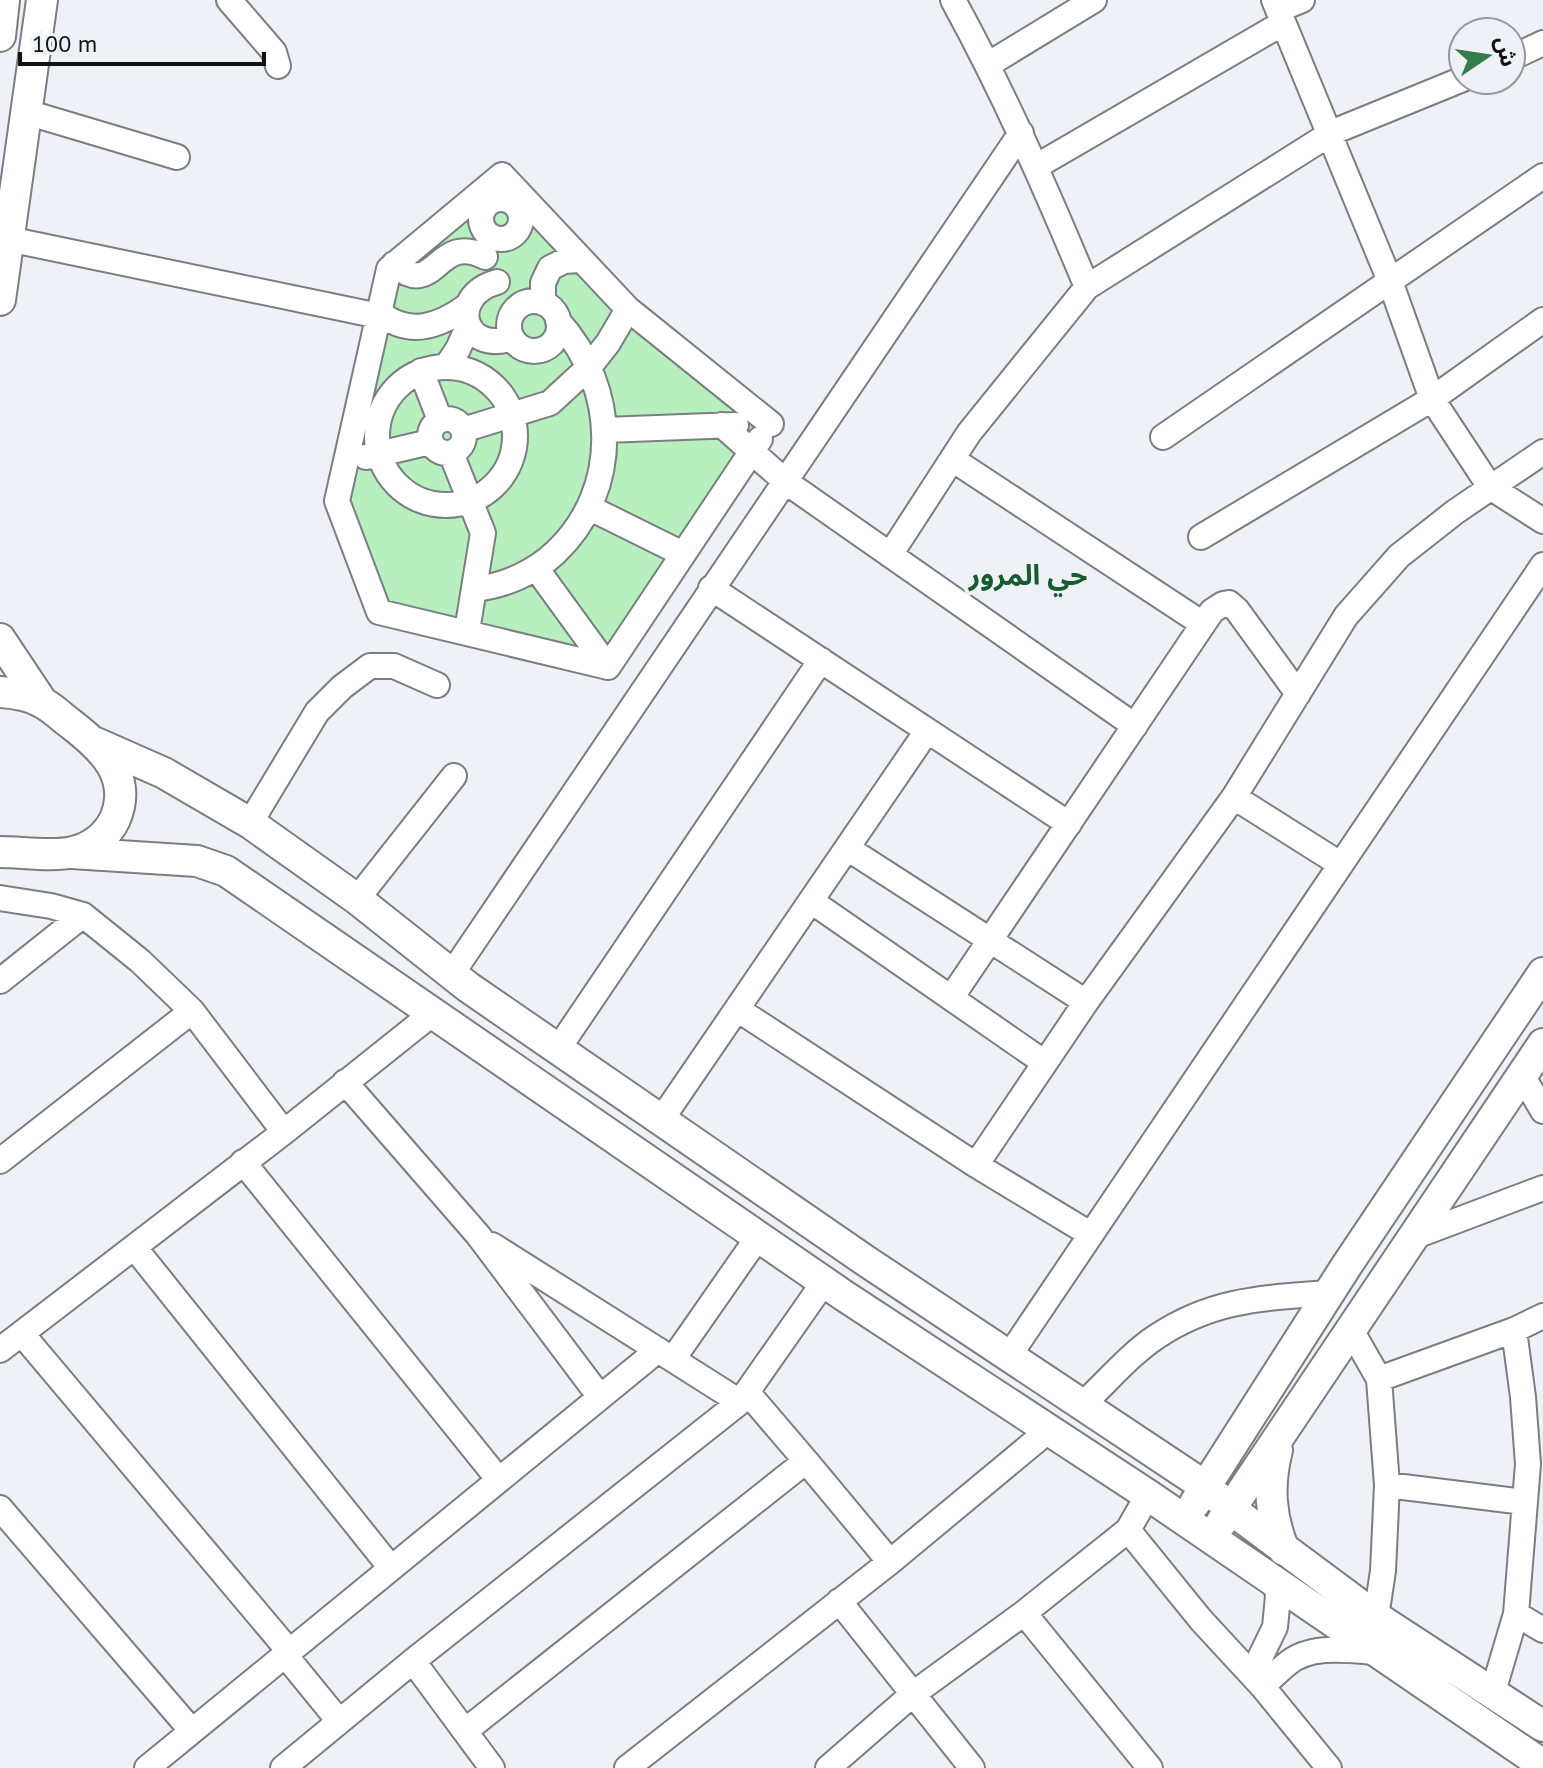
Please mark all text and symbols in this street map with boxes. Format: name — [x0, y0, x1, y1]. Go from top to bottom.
scale bar — [20, 16, 264, 66]
north arrow — [1447, 16, 1527, 96]
text: 100 m — [32, 28, 97, 59]
text: ش — [1489, 34, 1524, 69]
district label: حي المرور — [968, 556, 1087, 597]

